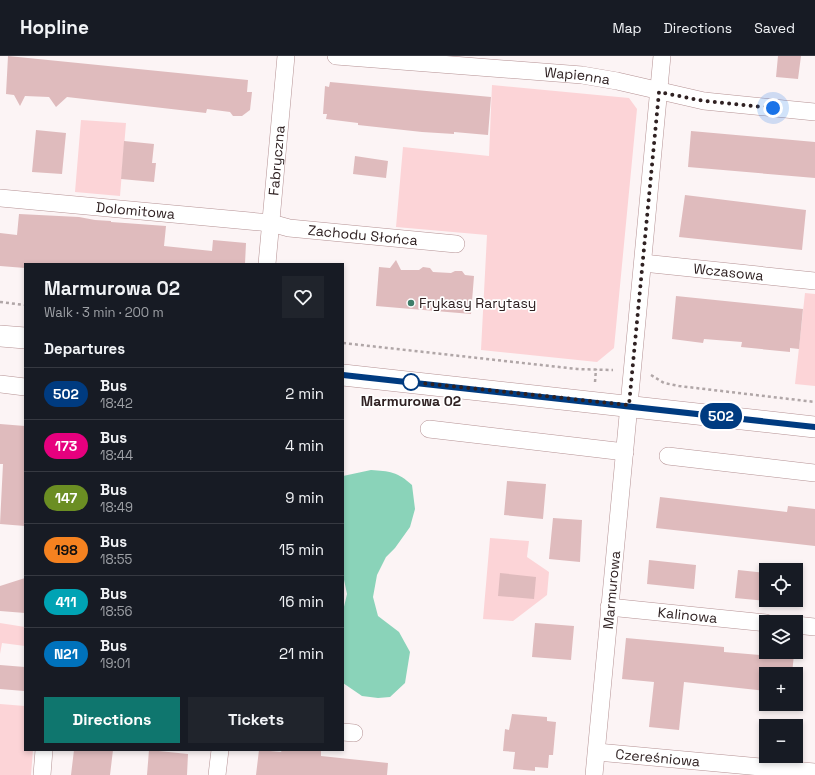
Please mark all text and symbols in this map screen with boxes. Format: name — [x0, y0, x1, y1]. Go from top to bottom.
text: Hopline — [20, 15, 89, 40]
text: Map — [612, 19, 642, 37]
text: Directions — [664, 19, 732, 37]
text: Saved — [754, 19, 795, 37]
street label: Wapienna — [544, 63, 611, 89]
your location — [763, 98, 783, 118]
street label: Fabryczna — [264, 125, 289, 196]
street label: Dolomitowa — [95, 198, 176, 223]
street label: Zachodu Słońca — [307, 221, 419, 249]
street label: Wczasowa — [693, 259, 765, 285]
text: Marmurowa 02 — [44, 276, 180, 301]
button: heart — [282, 276, 324, 318]
place label: Frykasy Rarytasy — [419, 294, 536, 312]
marker: Frykasy Rarytasy — [406, 298, 416, 308]
text: Walk · 3 min · 200 m — [44, 304, 164, 321]
text: Departures — [44, 339, 125, 358]
marker: Marmurowa 02 — [402, 373, 420, 391]
text: Bus — [100, 376, 127, 395]
text: 2 min — [285, 384, 324, 403]
text: 502 — [53, 385, 79, 403]
place label: Marmurowa 02 — [361, 392, 461, 410]
text: 18:42 — [100, 395, 133, 412]
line badge: 502 — [698, 403, 744, 429]
text: 502 — [708, 407, 734, 425]
text: Bus — [100, 428, 127, 447]
text: 4 min — [285, 436, 324, 455]
text: 173 — [55, 437, 77, 455]
text: 18:44 — [100, 447, 133, 464]
text: Bus — [100, 480, 127, 499]
text: 9 min — [285, 488, 324, 507]
text: 147 — [55, 489, 77, 507]
text: 18:49 — [100, 499, 133, 516]
text: Bus — [100, 532, 127, 551]
text: 15 min — [279, 540, 324, 559]
text: 198 — [54, 541, 78, 559]
street label: Marmurowa — [599, 550, 624, 630]
text: 18:55 — [100, 551, 132, 568]
map controls — [759, 563, 803, 763]
button: locate — [759, 563, 803, 607]
text: Bus — [100, 584, 127, 603]
text: 16 min — [279, 592, 324, 611]
text: 411 — [55, 593, 77, 611]
text: 18:56 — [100, 603, 133, 620]
street label: Kalinowa — [657, 603, 718, 627]
button: layers — [759, 615, 803, 659]
text: Bus — [100, 636, 127, 655]
text: 21 min — [279, 644, 324, 663]
text: N21 — [54, 645, 78, 663]
text: 19:01 — [100, 655, 130, 672]
button: + — [759, 667, 803, 711]
button: Directions — [44, 697, 180, 743]
button: Tickets — [188, 697, 324, 743]
button: − — [759, 719, 803, 763]
street label: Czereśniowa — [615, 745, 701, 770]

